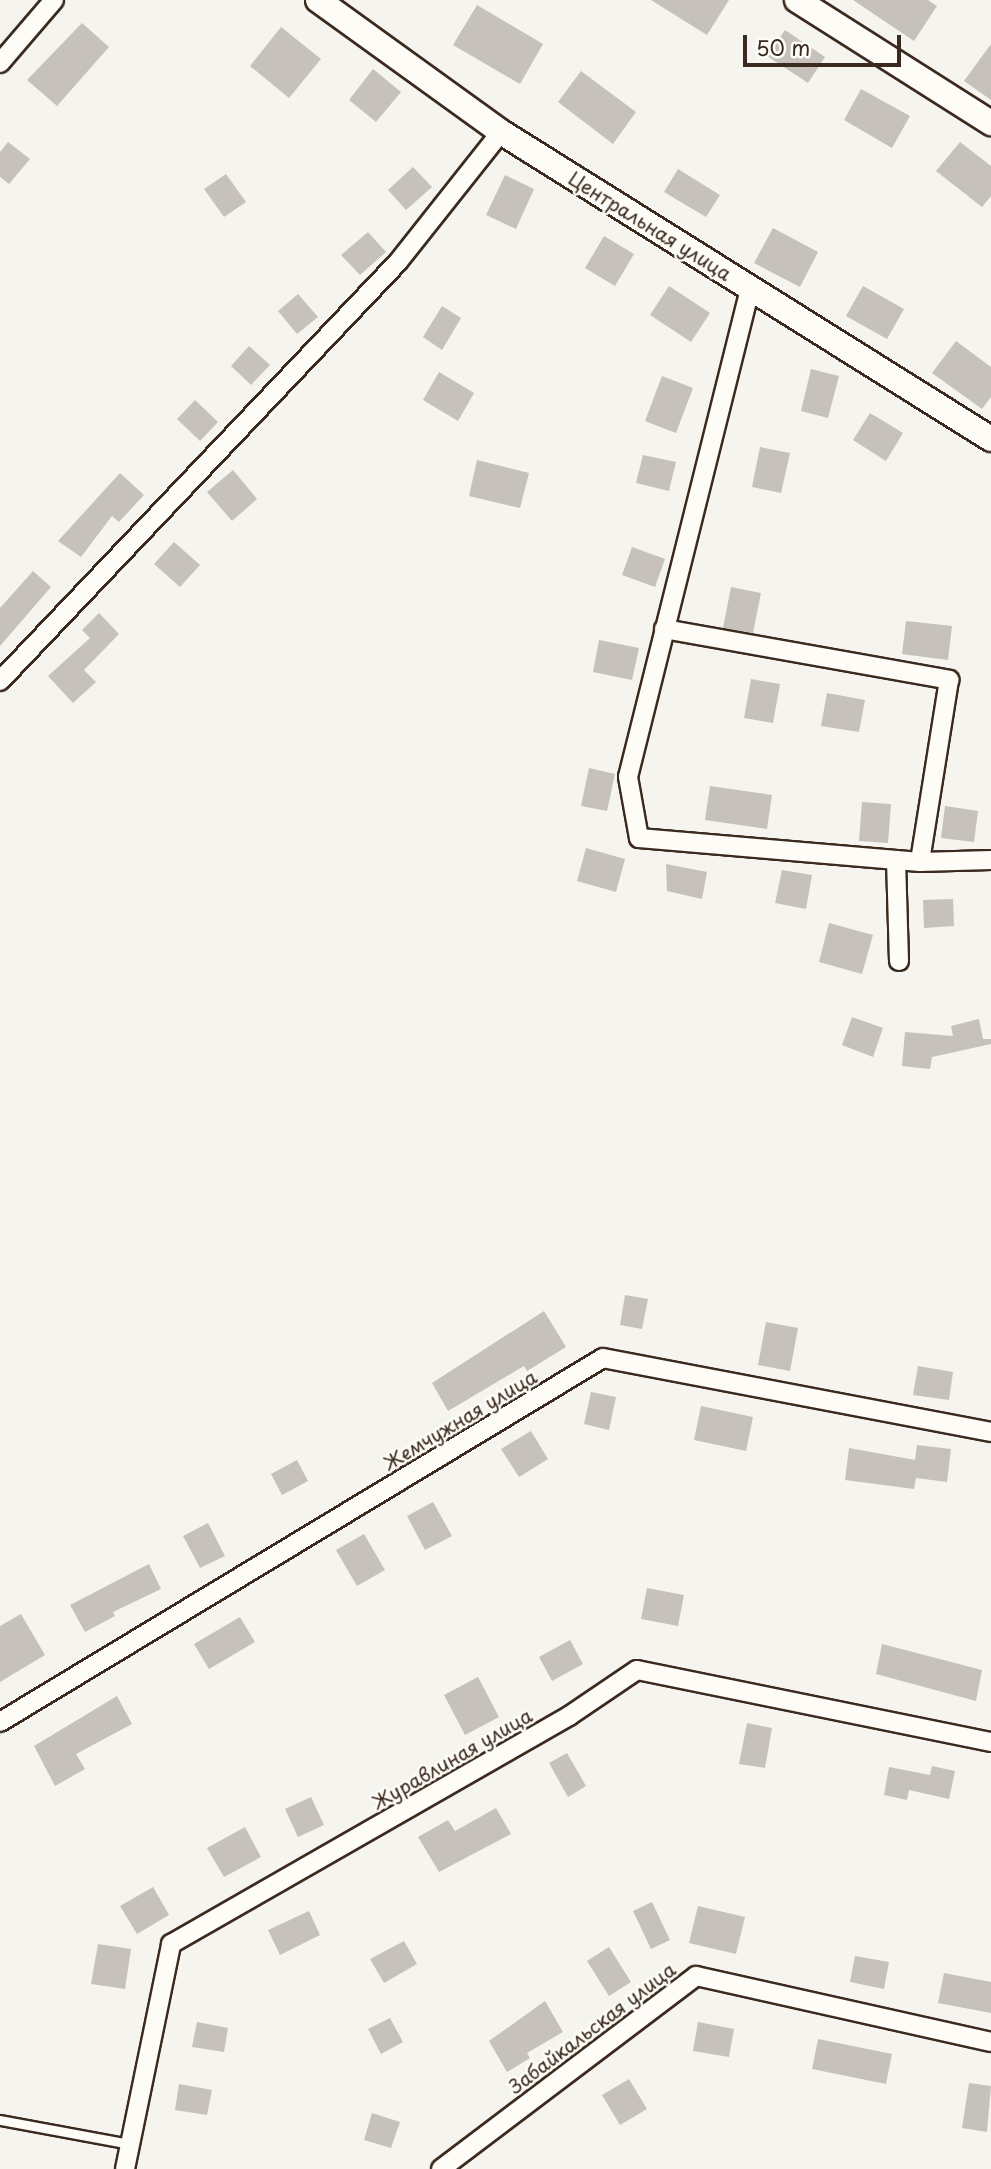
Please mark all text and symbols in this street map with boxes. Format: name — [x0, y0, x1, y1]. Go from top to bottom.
scale bar — [746, 21, 904, 65]
text: 50 m — [756, 31, 810, 63]
street label: Центральная улица — [564, 167, 736, 285]
street label: Жемчужная улица — [379, 1365, 541, 1475]
street label: Журавлиная улица — [367, 1704, 537, 1814]
street label: Забайкальская улица — [503, 1957, 681, 2099]

